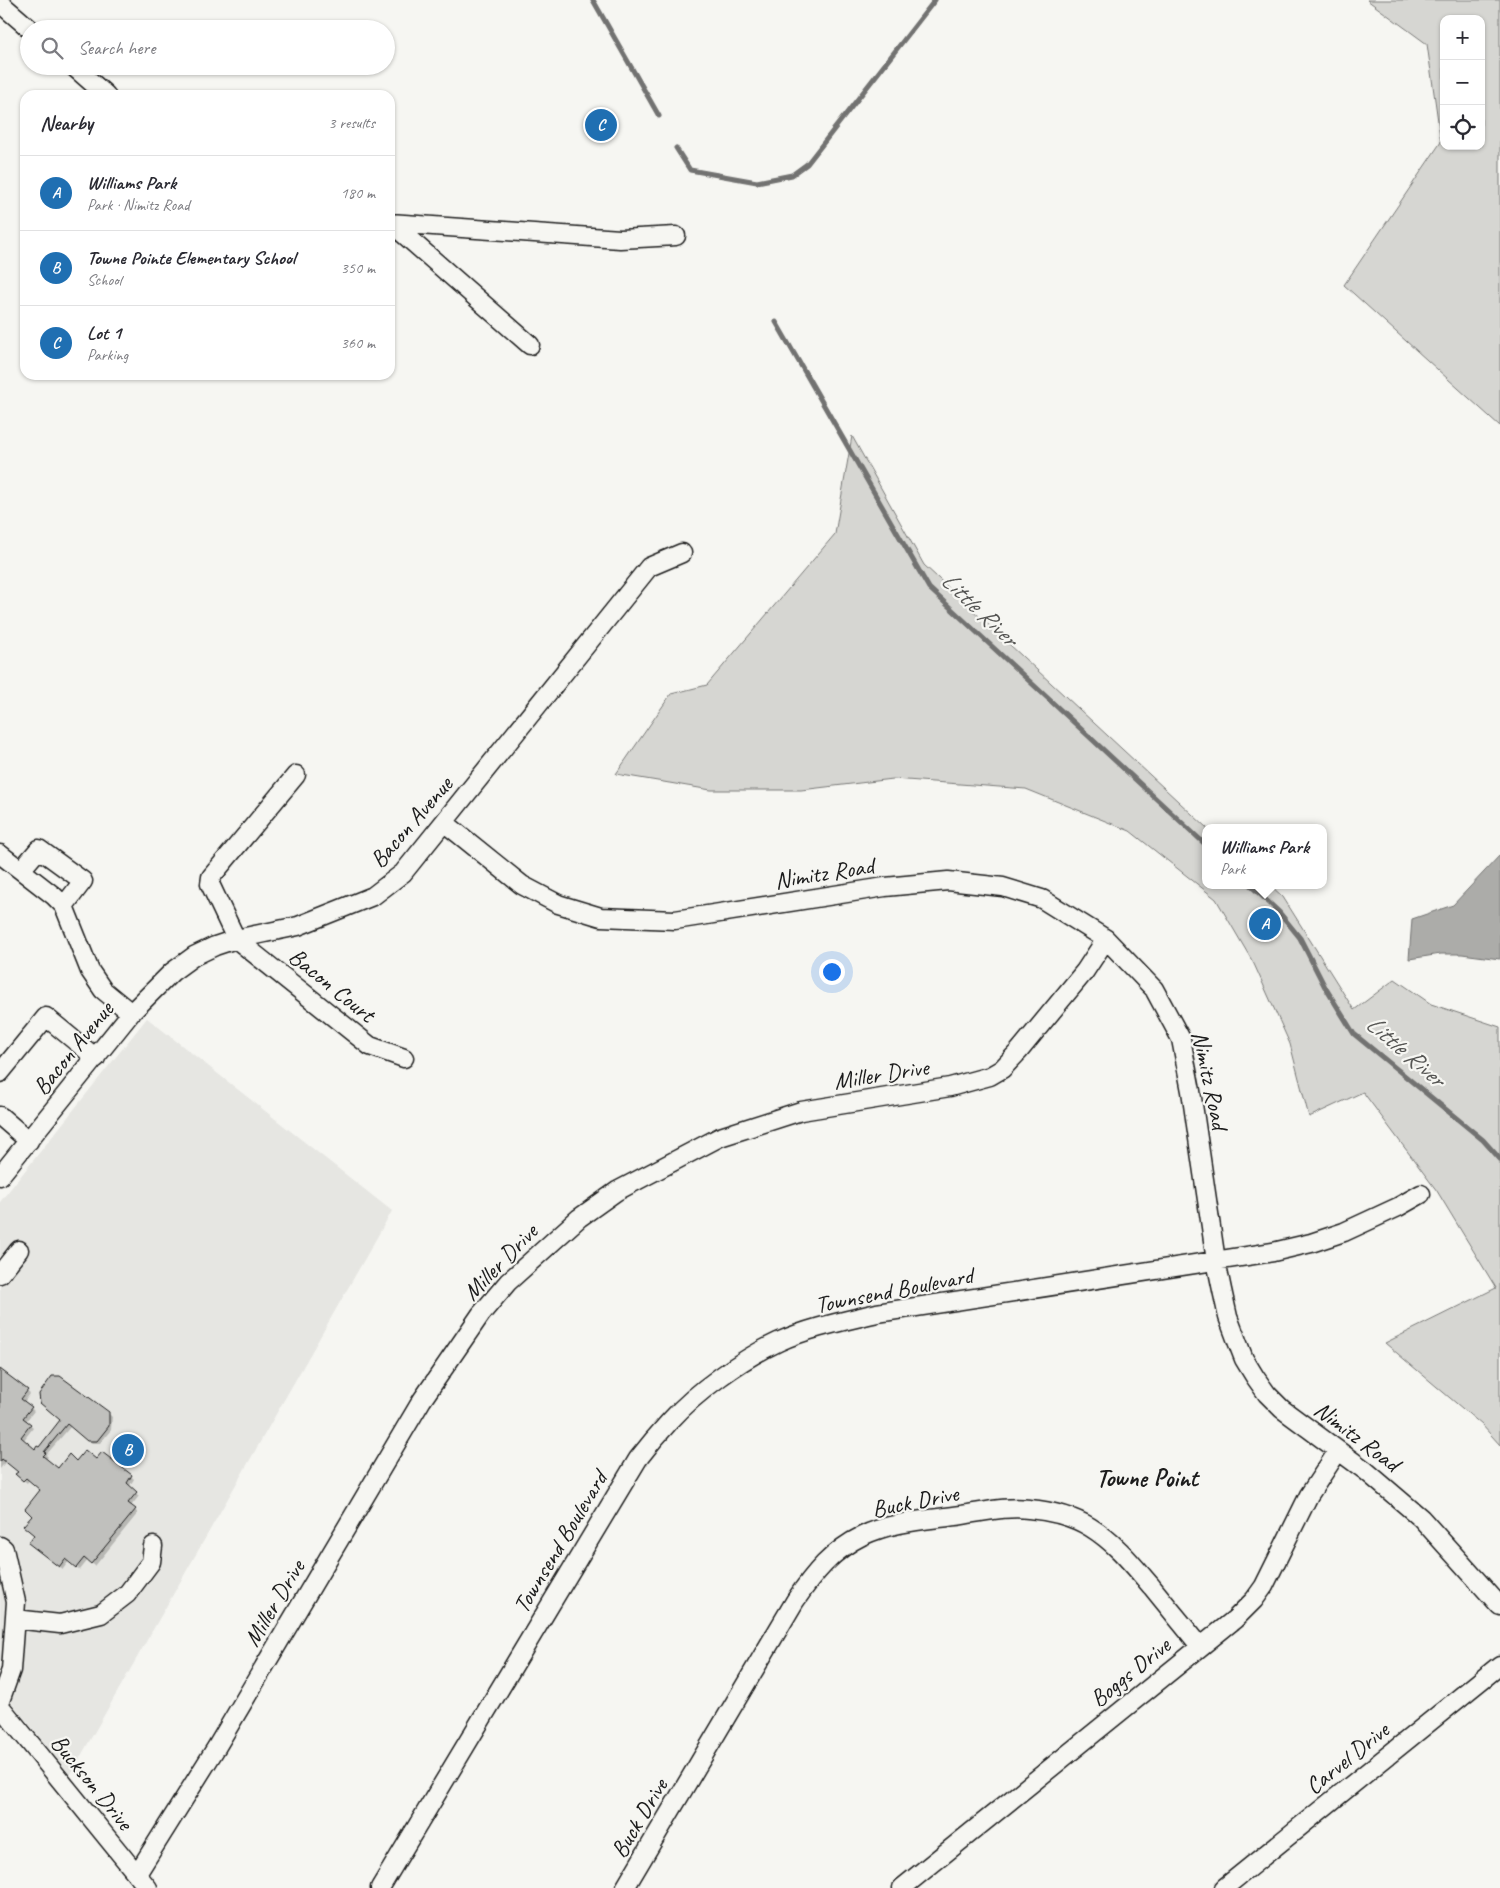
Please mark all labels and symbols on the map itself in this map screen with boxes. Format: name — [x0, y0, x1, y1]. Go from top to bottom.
pin: C — [585, 106, 617, 144]
water label: Little River — [934, 565, 1027, 656]
street label: Bacon Avenue — [363, 768, 460, 874]
street label: Nimitz Road — [772, 850, 879, 896]
pin: A — [1249, 905, 1281, 943]
street label: Bacon Court — [283, 941, 383, 1030]
your location — [819, 959, 845, 985]
street label: Bacon Avenue — [26, 993, 121, 1101]
water label: Little River — [1359, 1008, 1454, 1096]
street label: Nimitz Road — [1185, 1028, 1236, 1135]
street label: Miller Drive — [832, 1051, 933, 1096]
street label: Miller Drive — [456, 1216, 545, 1307]
street label: Townsend Boulevard — [813, 1259, 979, 1320]
street label: Nimitz Road — [1308, 1394, 1409, 1480]
pin: B — [112, 1431, 144, 1469]
district label: Towne Point — [1096, 1462, 1201, 1494]
street label: Townsend Boulevard — [506, 1463, 616, 1618]
street label: Buck Drive — [869, 1478, 963, 1524]
street label: Miller Drive — [237, 1553, 313, 1652]
street label: Boggs Drive — [1084, 1629, 1178, 1714]
street label: Carvel Drive — [1299, 1714, 1397, 1801]
street label: Buckson Drive — [44, 1728, 141, 1838]
street label: Buck Drive — [604, 1771, 675, 1863]

